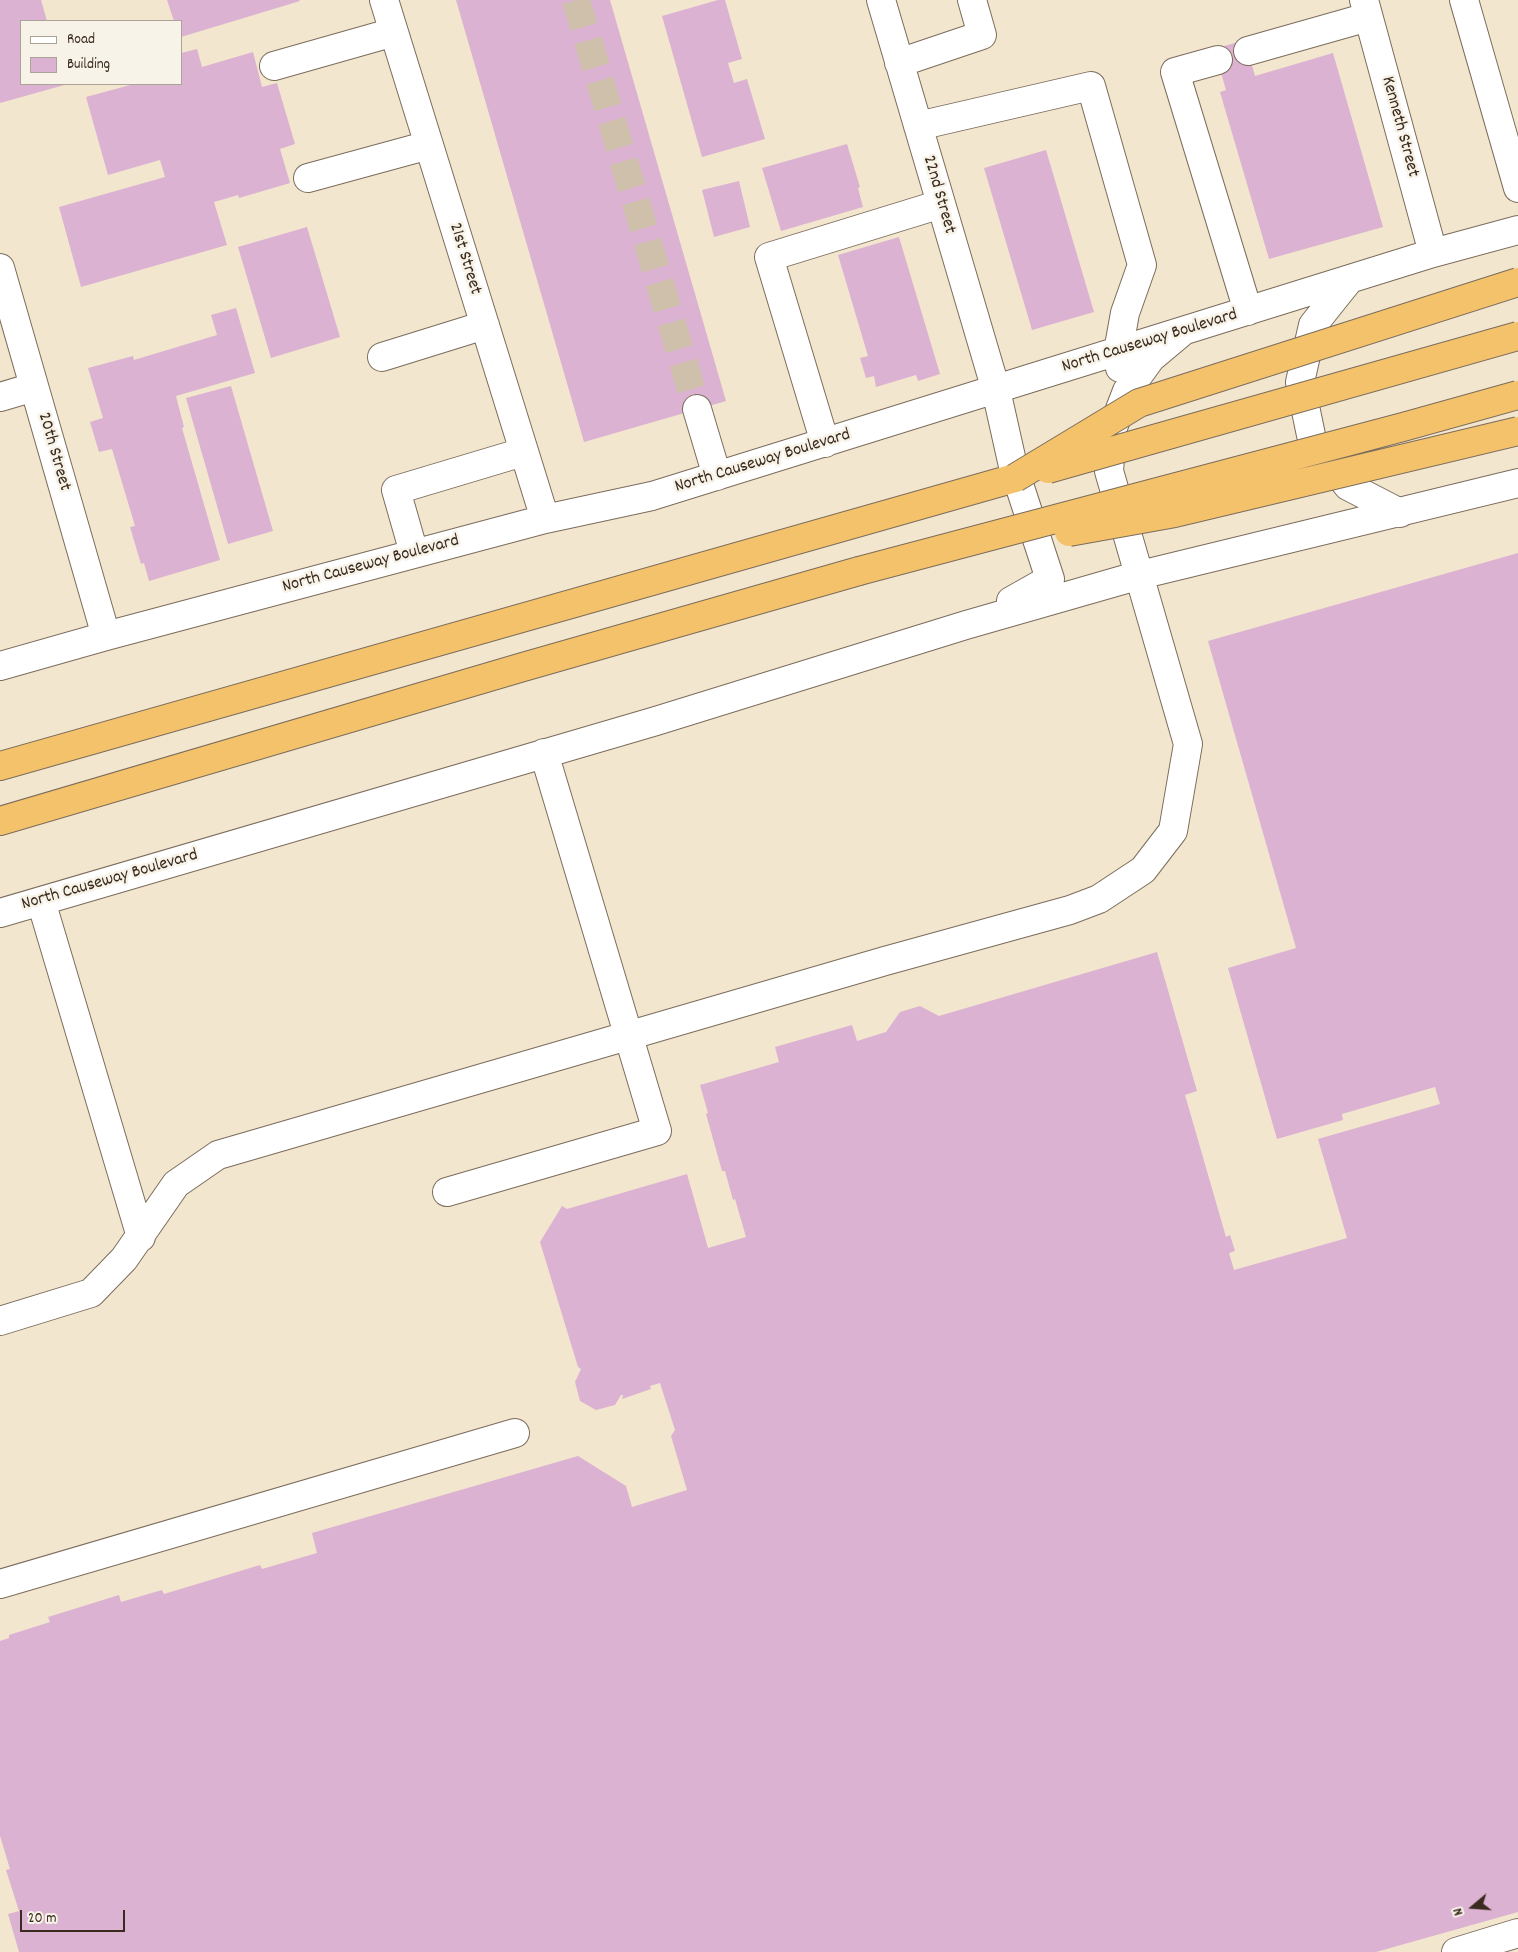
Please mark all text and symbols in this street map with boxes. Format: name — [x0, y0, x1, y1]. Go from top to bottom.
legend — [20, 20, 182, 85]
text: Road — [67, 29, 95, 51]
text: Building — [67, 54, 110, 76]
street label: Kenneth Street — [1375, 74, 1423, 180]
street label: 22nd Street — [917, 153, 959, 237]
street label: 21st Street — [443, 221, 485, 297]
street label: North Causeway Boulevard — [1060, 305, 1240, 379]
street label: 20th Street — [32, 410, 74, 494]
street label: North Causeway Boulevard — [673, 425, 853, 499]
street label: North Causeway Boulevard — [280, 531, 462, 599]
street label: North Causeway Boulevard — [19, 846, 201, 916]
north arrow — [1448, 1882, 1498, 1932]
scale bar — [22, 1900, 128, 1932]
text: N — [1448, 1905, 1469, 1918]
text: 20 m — [28, 1908, 56, 1930]

